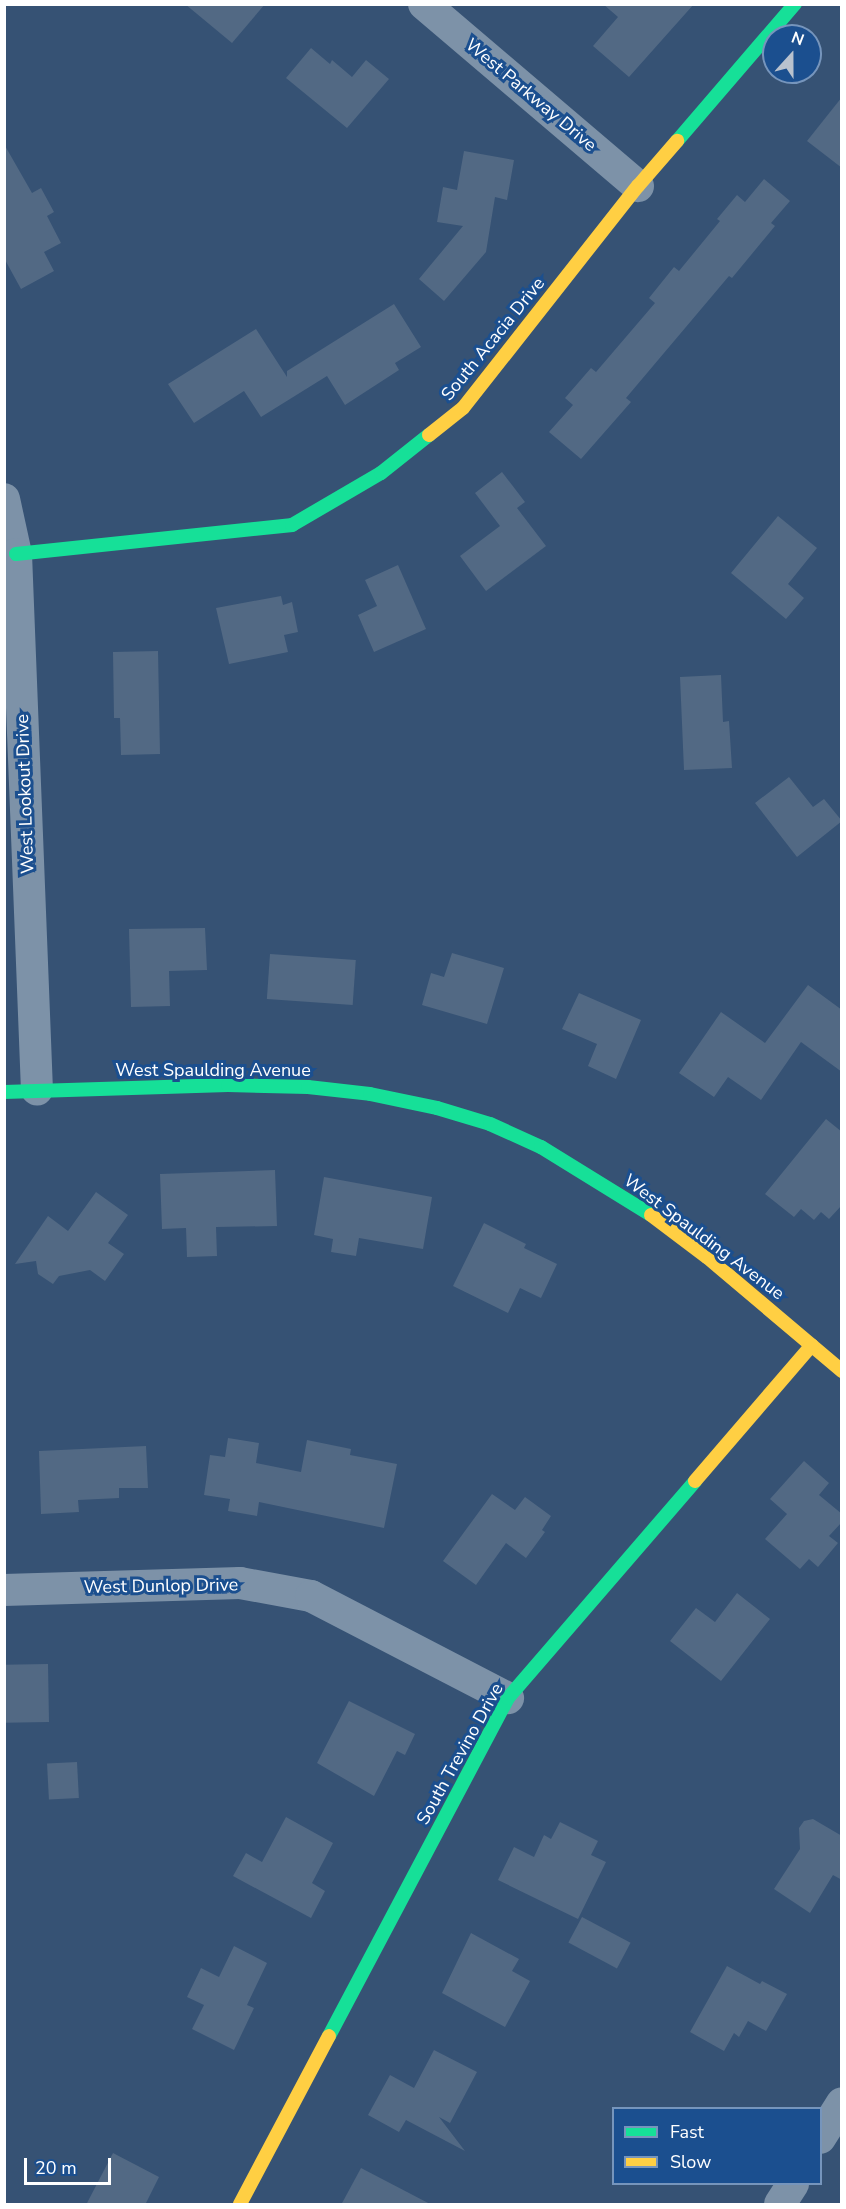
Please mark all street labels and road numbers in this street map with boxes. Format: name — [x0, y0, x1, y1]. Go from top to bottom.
street label: West Parkway Drive — [461, 34, 601, 156]
street label: South Acacia Drive — [437, 273, 549, 405]
street label: West Lookout Drive — [11, 714, 39, 874]
street label: West Spaulding Avenue — [115, 1059, 311, 1081]
street label: West Spaulding Avenue — [619, 1170, 789, 1304]
street label: West Dunlop Drive — [84, 1574, 238, 1598]
street label: South Trevino Drive — [412, 1679, 508, 1829]

